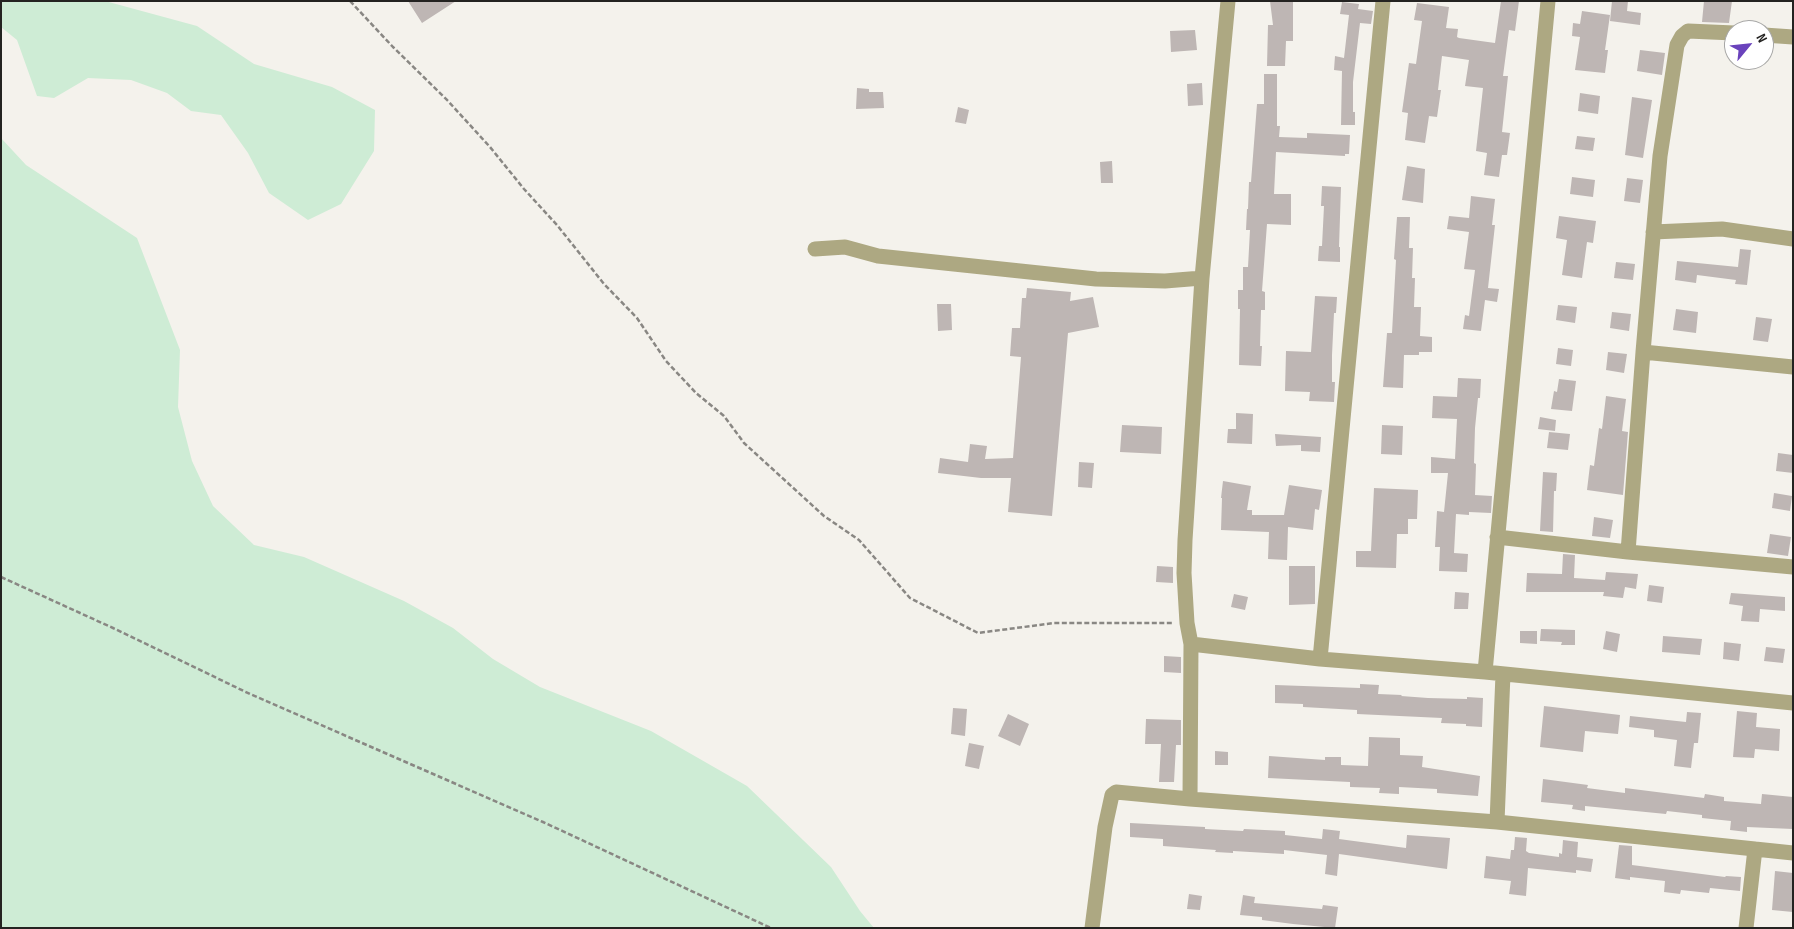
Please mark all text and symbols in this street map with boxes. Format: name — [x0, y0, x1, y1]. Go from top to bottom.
north arrow — [1724, 20, 1774, 70]
text: N — [1753, 31, 1771, 45]

